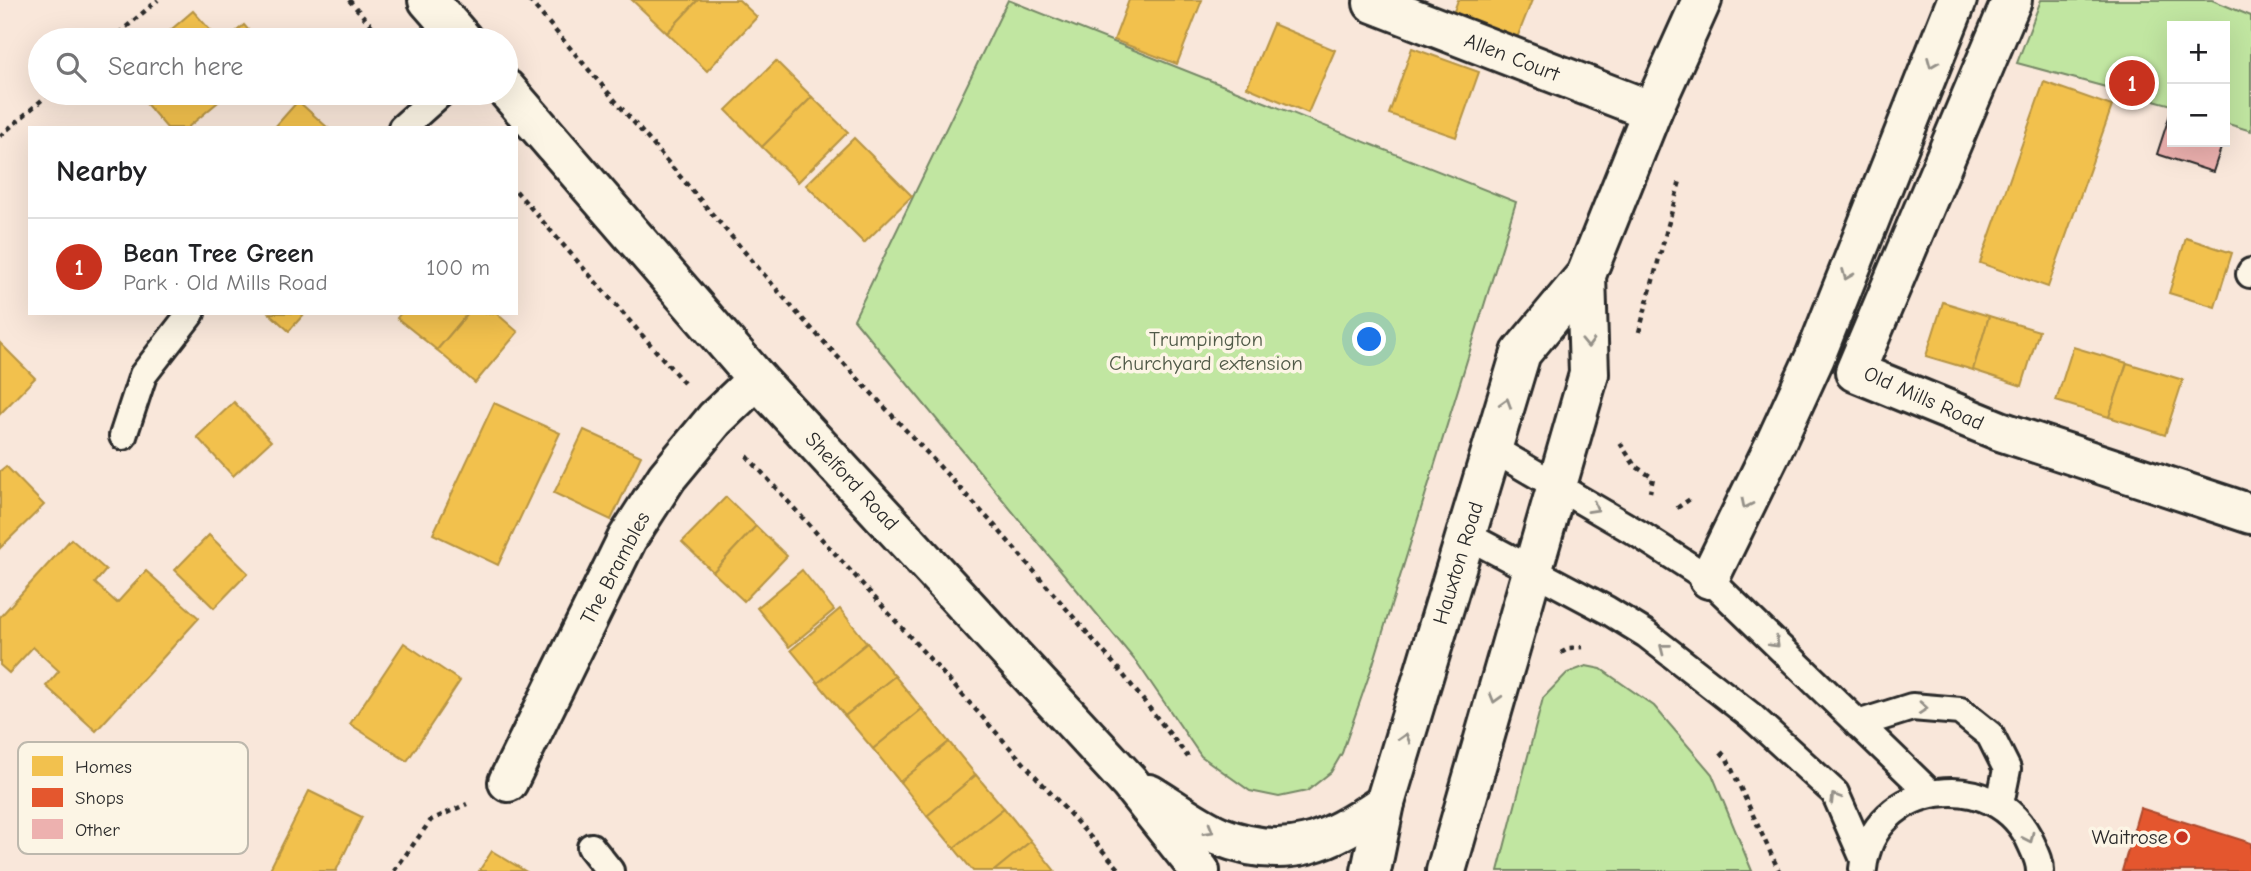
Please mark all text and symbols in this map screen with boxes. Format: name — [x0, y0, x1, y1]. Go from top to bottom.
map controls — [2167, 21, 2230, 147]
button: + — [2167, 21, 2230, 84]
search box — [28, 28, 518, 105]
street label: Allen Court — [1461, 28, 1564, 86]
icon: search — [52, 48, 90, 86]
text: Search here — [108, 52, 243, 82]
one-way arrow — [1926, 57, 1940, 69]
pin: 1 — [2109, 57, 2155, 109]
button: − — [2167, 84, 2230, 147]
text: Nearby — [56, 154, 147, 189]
text: Bean Tree Green — [123, 239, 314, 269]
text: 1 — [74, 254, 84, 281]
text: 100 m — [426, 254, 490, 281]
one-way arrow — [1842, 268, 1856, 280]
text: Park · Old Mills Road — [123, 269, 328, 296]
your location — [1352, 322, 1386, 356]
park label: Trumpington Churchyard extension — [1109, 327, 1303, 375]
one-way arrow — [1581, 338, 1596, 349]
street label: Old Mills Road — [1860, 361, 1988, 435]
one-way arrow — [1498, 397, 1513, 409]
street label: Shelford Road — [800, 427, 904, 535]
one-way arrow — [1740, 497, 1754, 509]
street label: Hauxton Road — [1428, 499, 1488, 627]
one-way arrow — [1586, 500, 1599, 513]
street label: The Brambles — [575, 508, 655, 628]
one-way arrow — [1767, 635, 1779, 647]
one-way arrow — [1660, 644, 1672, 657]
one-way arrow — [1489, 692, 1504, 704]
one-way arrow — [1918, 700, 1929, 715]
one-way arrow — [1396, 732, 1411, 744]
legend — [18, 742, 248, 854]
text: Homes — [75, 756, 132, 778]
text: Shops — [75, 787, 124, 809]
one-way arrow — [1830, 792, 1843, 805]
text: Other — [75, 819, 120, 841]
one-way arrow — [1201, 821, 1214, 834]
place label: Waitrose — [2091, 825, 2168, 849]
marker: Waitrose — [2174, 829, 2190, 845]
one-way arrow — [2020, 831, 2034, 843]

